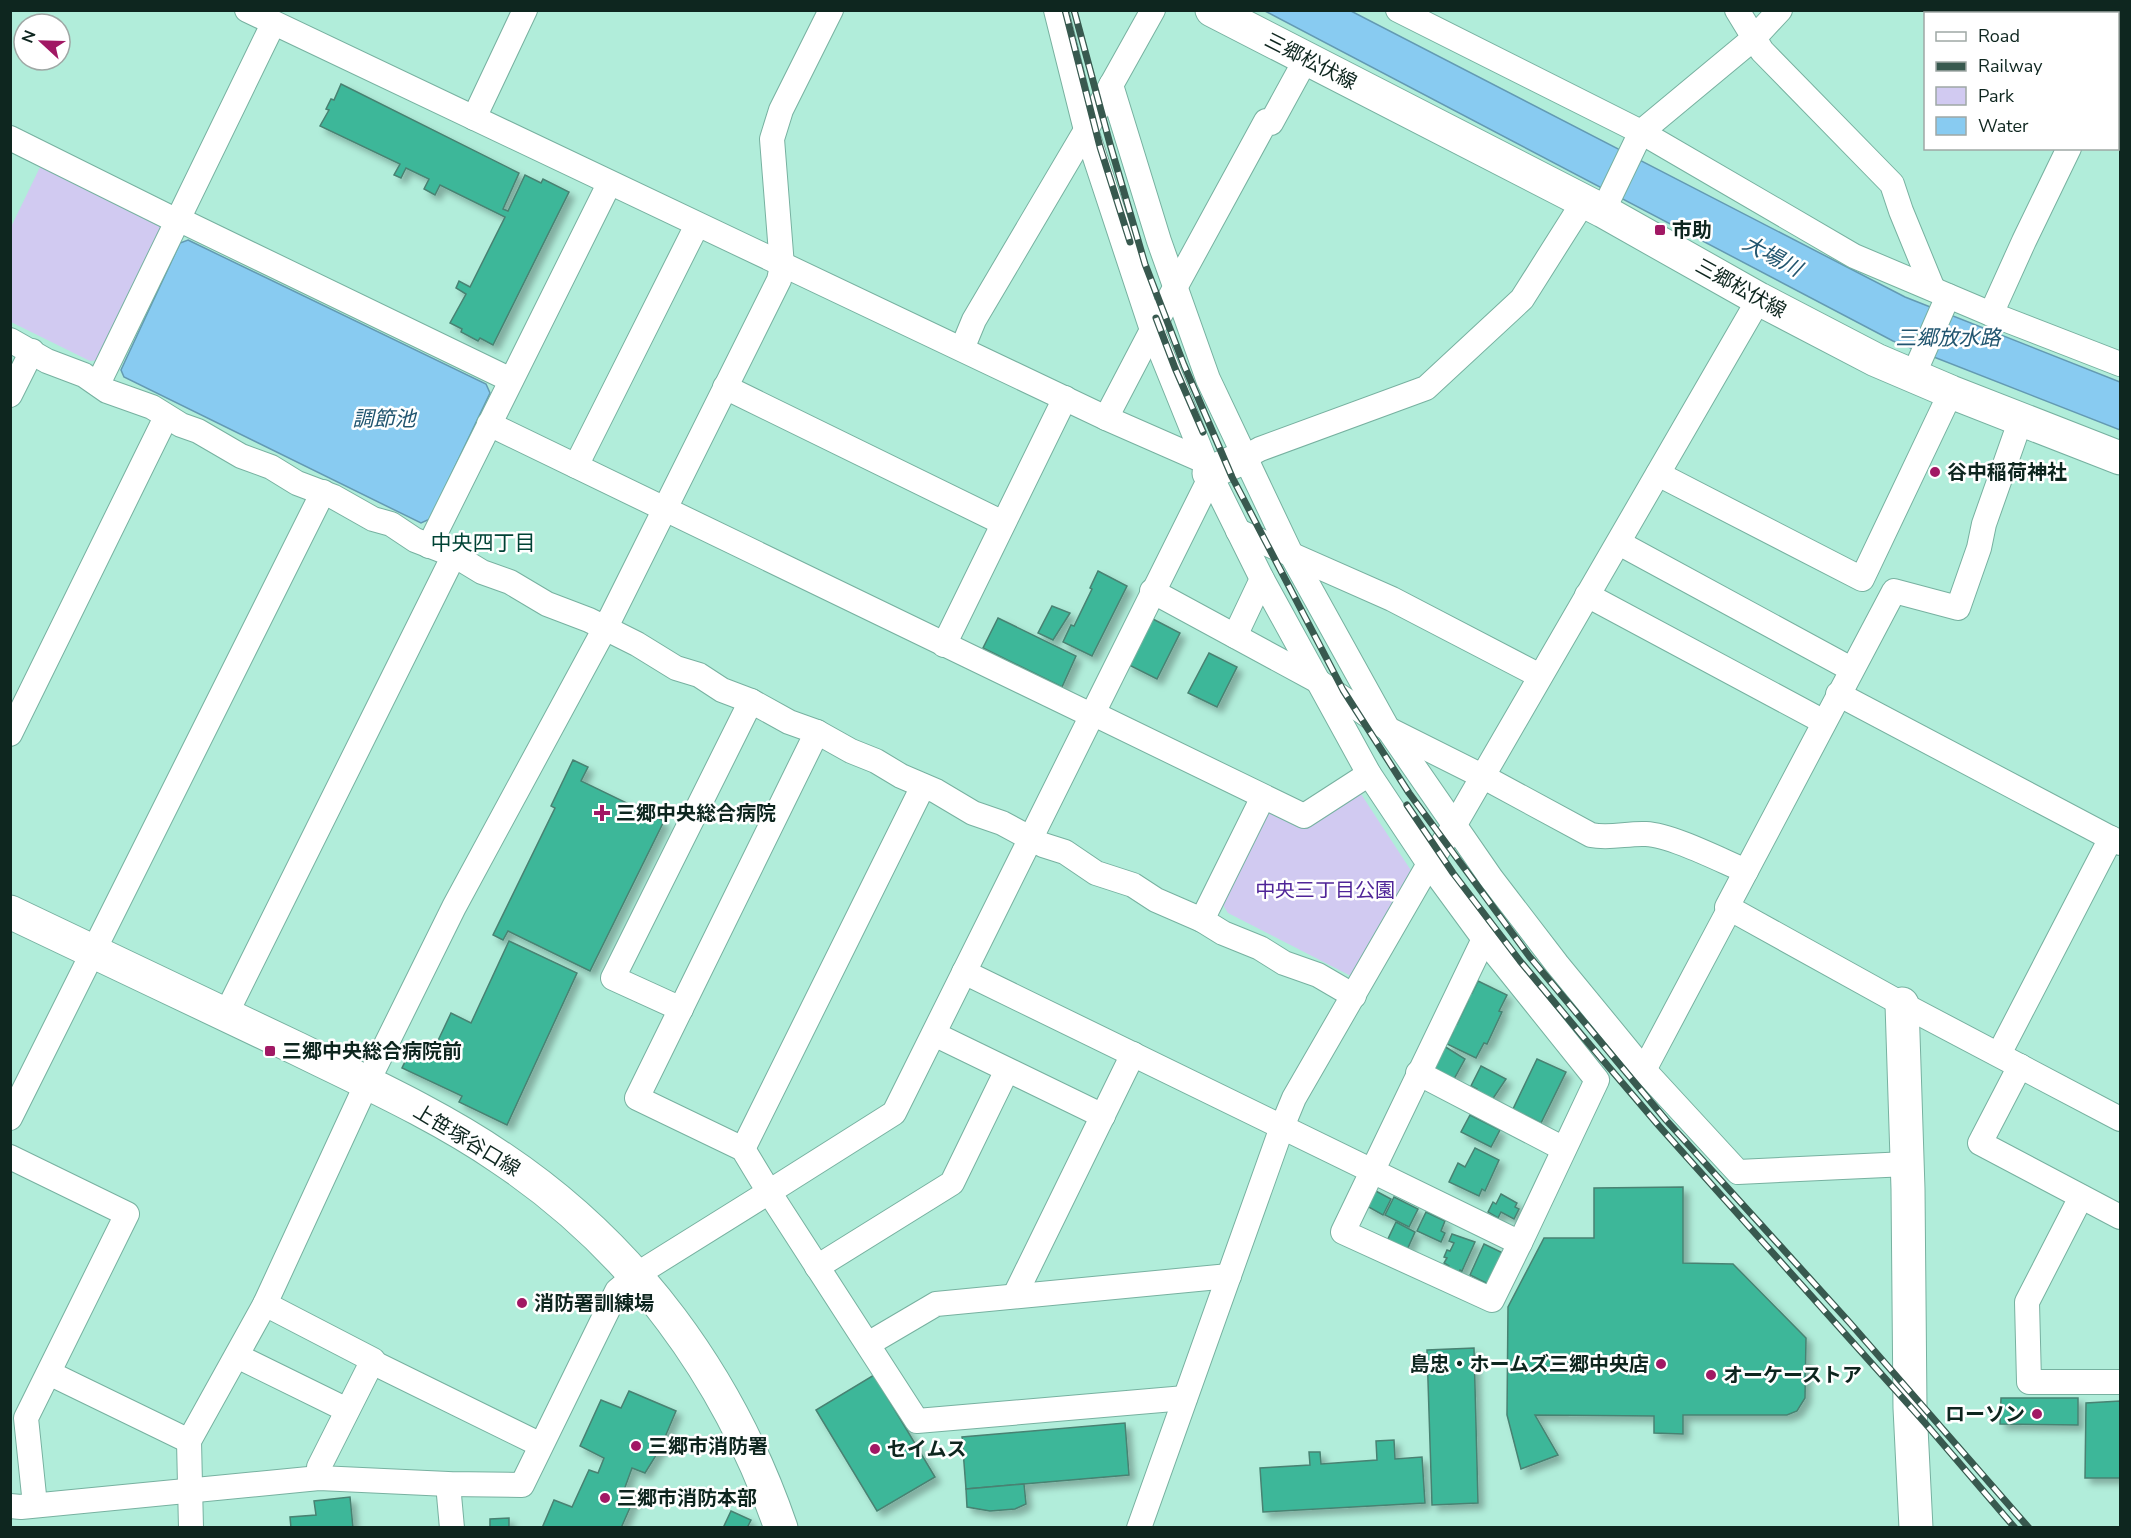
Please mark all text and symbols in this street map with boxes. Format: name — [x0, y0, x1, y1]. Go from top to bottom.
north arrow — [12, 12, 72, 72]
legend — [1924, 12, 2119, 150]
text: Road — [1978, 24, 2020, 48]
text: N — [17, 27, 41, 46]
street label: 三郷松伏線 — [1260, 27, 1361, 96]
text: Railway — [1978, 54, 2043, 78]
text: Park — [1978, 84, 2015, 108]
text: Water — [1978, 114, 2029, 138]
place label: 市助 — [1672, 217, 1712, 244]
marker: 市助 — [1653, 223, 1667, 237]
water label: 大場川 — [1738, 229, 1808, 284]
street label: 三郷松伏線 — [1690, 252, 1791, 324]
water label: 三郷放水路 — [1896, 324, 2002, 352]
water label: 調節池 — [353, 405, 417, 433]
place label: 谷中稲荷神社 — [1947, 459, 2067, 486]
marker: 谷中稲荷神社 — [1928, 465, 1942, 479]
district label: 中央四丁目 — [431, 529, 536, 557]
place label: 三郷中央総合病院 — [616, 800, 776, 827]
marker: 三郷中央総合病院 — [593, 804, 611, 822]
park label: 中央三丁目公園 — [1255, 877, 1395, 904]
place label: 三郷中央総合病院前 — [282, 1038, 462, 1065]
marker: 三郷中央総合病院前 — [263, 1044, 277, 1058]
street label: 上笹塚谷口線 — [408, 1098, 525, 1183]
place label: 消防署訓練場 — [534, 1290, 654, 1317]
marker: 消防署訓練場 — [515, 1296, 529, 1310]
place label: 島忠・ホームズ三郷中央店 — [1410, 1351, 1649, 1378]
marker: 島忠・ホームズ三郷中央店 — [1654, 1357, 1668, 1371]
place label: オーケーストア — [1723, 1362, 1862, 1389]
marker: オーケーストア — [1704, 1368, 1718, 1382]
place label: ローソン — [1945, 1401, 2025, 1428]
marker: ローソン — [2030, 1407, 2044, 1421]
place label: 三郷市消防署 — [648, 1433, 768, 1460]
place label: セイムス — [887, 1436, 967, 1463]
marker: 三郷市消防署 — [629, 1439, 643, 1453]
marker: セイムス — [868, 1442, 882, 1456]
place label: 三郷市消防本部 — [617, 1485, 757, 1512]
marker: 三郷市消防本部 — [598, 1491, 612, 1505]

